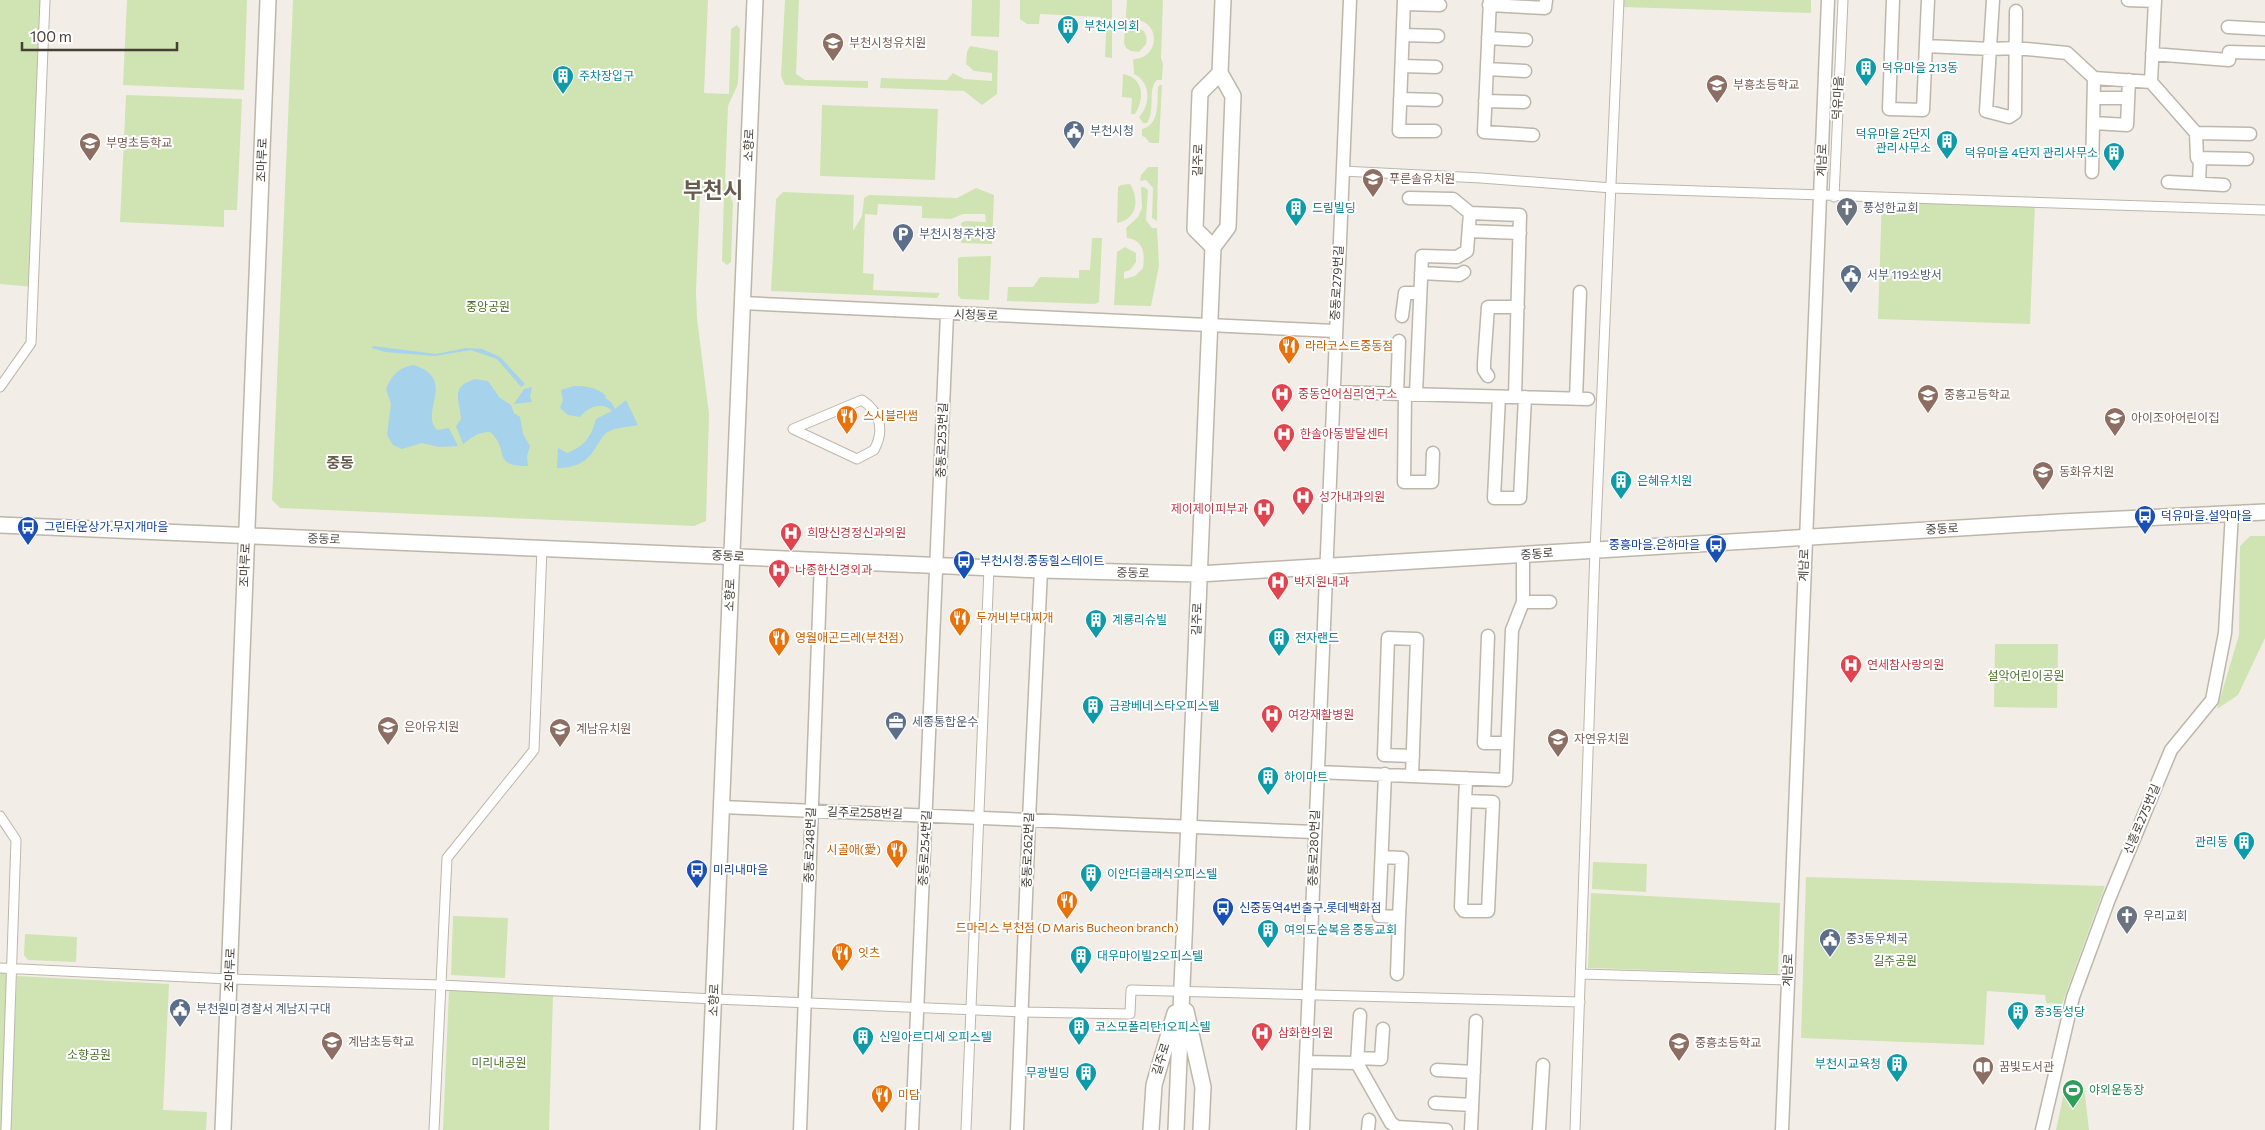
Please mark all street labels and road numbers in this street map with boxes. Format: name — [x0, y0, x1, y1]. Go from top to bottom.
street label: 덕유마을 — [1829, 76, 1845, 120]
street label: 소향로 — [740, 128, 756, 162]
street label: 조마루로 — [253, 138, 269, 182]
street label: 길주로 — [1189, 143, 1205, 177]
street label: 계남로 — [1813, 143, 1829, 177]
street label: 중동로279번길 — [1327, 245, 1345, 321]
street label: 시청동로 — [954, 306, 998, 322]
street label: 중동로253번길 — [933, 402, 949, 478]
street label: 중동로 — [1925, 520, 1959, 536]
street label: 중동로 — [307, 530, 341, 546]
street label: 조마루로 — [236, 543, 252, 587]
street label: 중동로 — [1520, 545, 1554, 561]
street label: 중동로 — [711, 547, 745, 563]
street label: 계남로 — [1795, 548, 1811, 582]
street label: 중동로 — [1116, 564, 1150, 580]
street label: 소향로 — [721, 578, 737, 612]
street label: 길주로 — [1188, 602, 1204, 636]
street label: 신흥로275번길 — [2120, 781, 2162, 856]
street label: 길주로258번길 — [827, 804, 903, 820]
street label: 중동로248번길 — [801, 807, 817, 883]
street label: 중동로280번길 — [1305, 809, 1321, 887]
street label: 중동로254번길 — [915, 810, 933, 886]
street label: 중동로262번길 — [1019, 812, 1035, 888]
street label: 조마루로 — [221, 948, 237, 992]
street label: 계남로 — [1779, 953, 1795, 987]
street label: 소향로 — [705, 983, 721, 1017]
street label: 길주로 — [1149, 1041, 1172, 1077]

